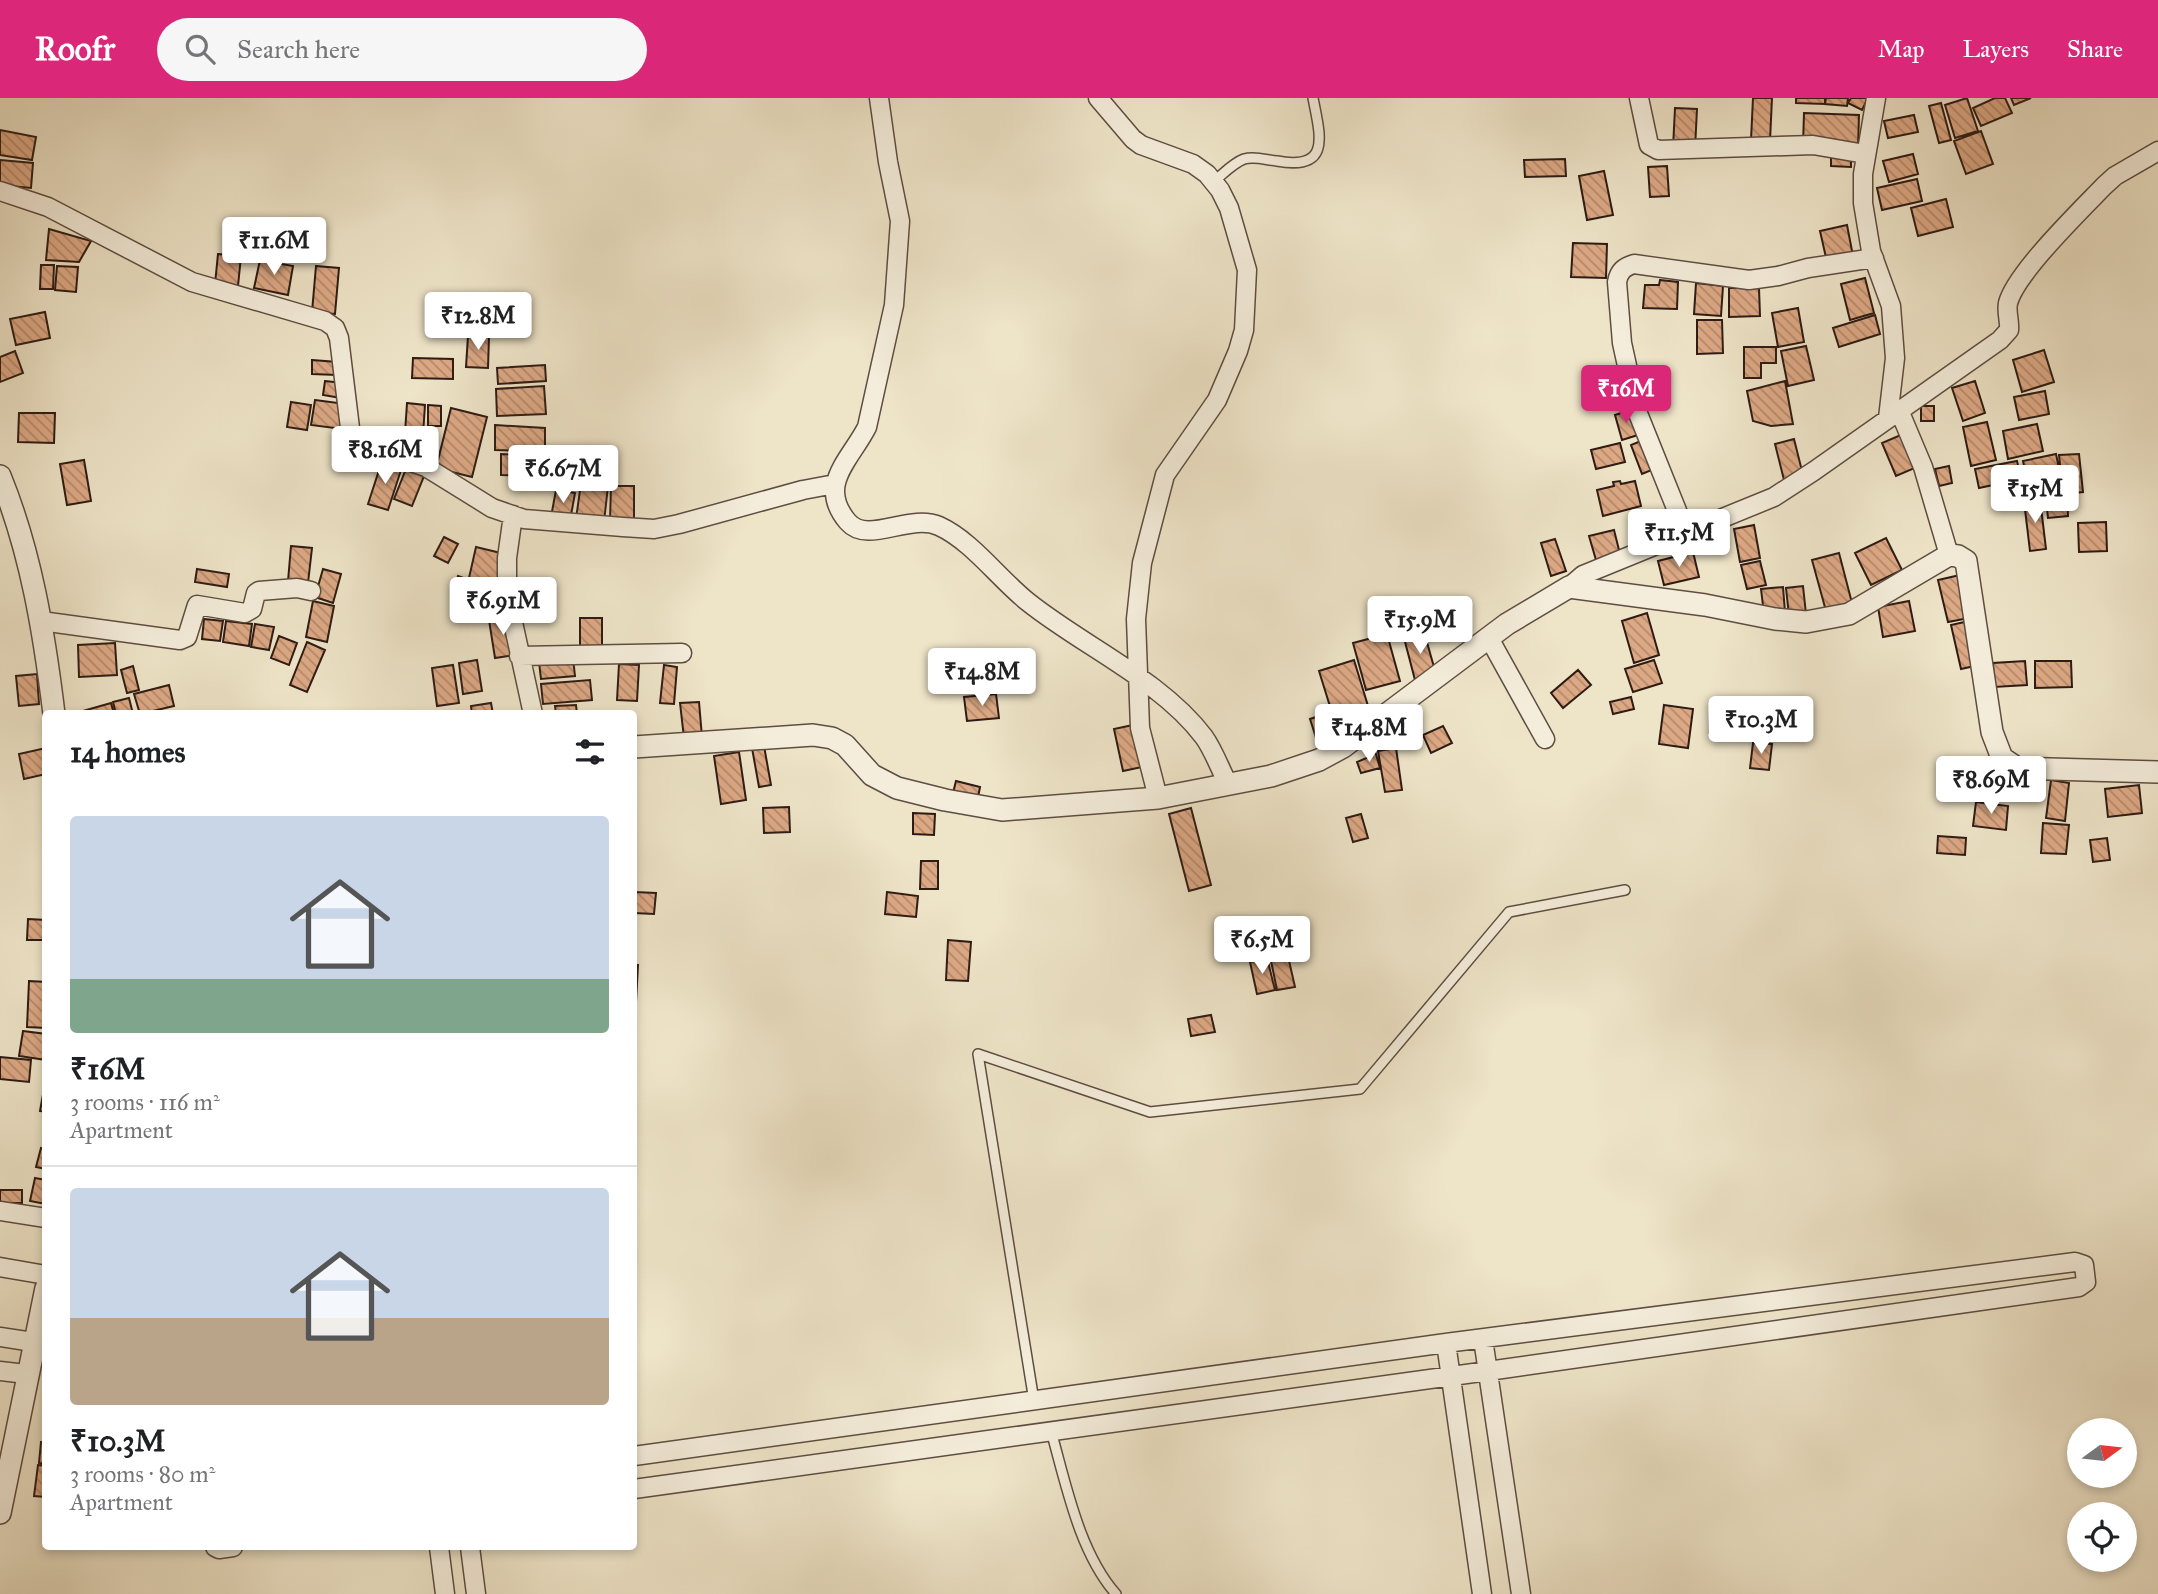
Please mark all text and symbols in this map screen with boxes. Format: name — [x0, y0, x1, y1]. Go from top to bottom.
search box — [157, 18, 647, 81]
text: Roofr — [35, 29, 115, 69]
icon: search — [181, 30, 219, 68]
text: Search here — [237, 33, 360, 65]
text: Map — [1878, 34, 1925, 64]
text: Layers — [1963, 34, 2029, 64]
text: Share — [2067, 34, 2123, 64]
pin: ₹11.6M — [217, 218, 331, 277]
text: ₹11.6M — [238, 226, 310, 254]
pin: ₹12.8M — [421, 292, 535, 352]
text: ₹12.8M — [441, 301, 515, 329]
pin: ₹16M — [1585, 366, 1667, 425]
text: ₹16M — [1597, 374, 1655, 402]
pin: ₹8.16M — [328, 426, 442, 486]
text: ₹8.16M — [348, 435, 422, 463]
pin: ₹6.67M — [506, 446, 620, 505]
text: ₹6.67M — [524, 454, 602, 482]
pin: ₹15M — [1994, 466, 2076, 525]
text: ₹15M — [2007, 474, 2063, 502]
pin: ₹11.5M — [1622, 510, 1736, 569]
text: ₹11.5M — [1644, 518, 1714, 546]
pin: ₹6.91M — [446, 578, 560, 637]
text: ₹6.91M — [466, 586, 540, 614]
pin: ₹15.9M — [1363, 596, 1477, 656]
text: ₹15.9M — [1383, 605, 1457, 633]
pin: ₹14.8M — [925, 648, 1039, 708]
text: ₹14.8M — [944, 657, 1020, 685]
pin: ₹10.3M — [1704, 696, 1818, 756]
pin: ₹14.8M — [1312, 704, 1426, 764]
text: ₹10.3M — [1724, 705, 1798, 733]
text: ₹14.8M — [1331, 713, 1407, 741]
icon: filters — [571, 733, 609, 771]
text: 14 homes — [70, 734, 185, 770]
pin: ₹8.69M — [1934, 756, 2048, 816]
text: ₹8.69M — [1952, 765, 2030, 793]
icon: home — [277, 861, 403, 987]
pin: ₹6.5M — [1213, 916, 1311, 976]
text: ₹6.5M — [1230, 925, 1294, 953]
text: ₹16M — [70, 1051, 145, 1087]
text: 3 rooms · 116 m² — [70, 1088, 220, 1116]
text: Apartment — [70, 1116, 173, 1144]
icon: home — [277, 1233, 403, 1359]
north arrow — [2067, 1418, 2137, 1488]
map controls — [2067, 1418, 2137, 1572]
text: ₹10.3M — [70, 1423, 166, 1459]
text: 3 rooms · 80 m² — [70, 1460, 215, 1488]
text: Apartment — [70, 1488, 173, 1516]
button: locate — [2067, 1502, 2137, 1572]

